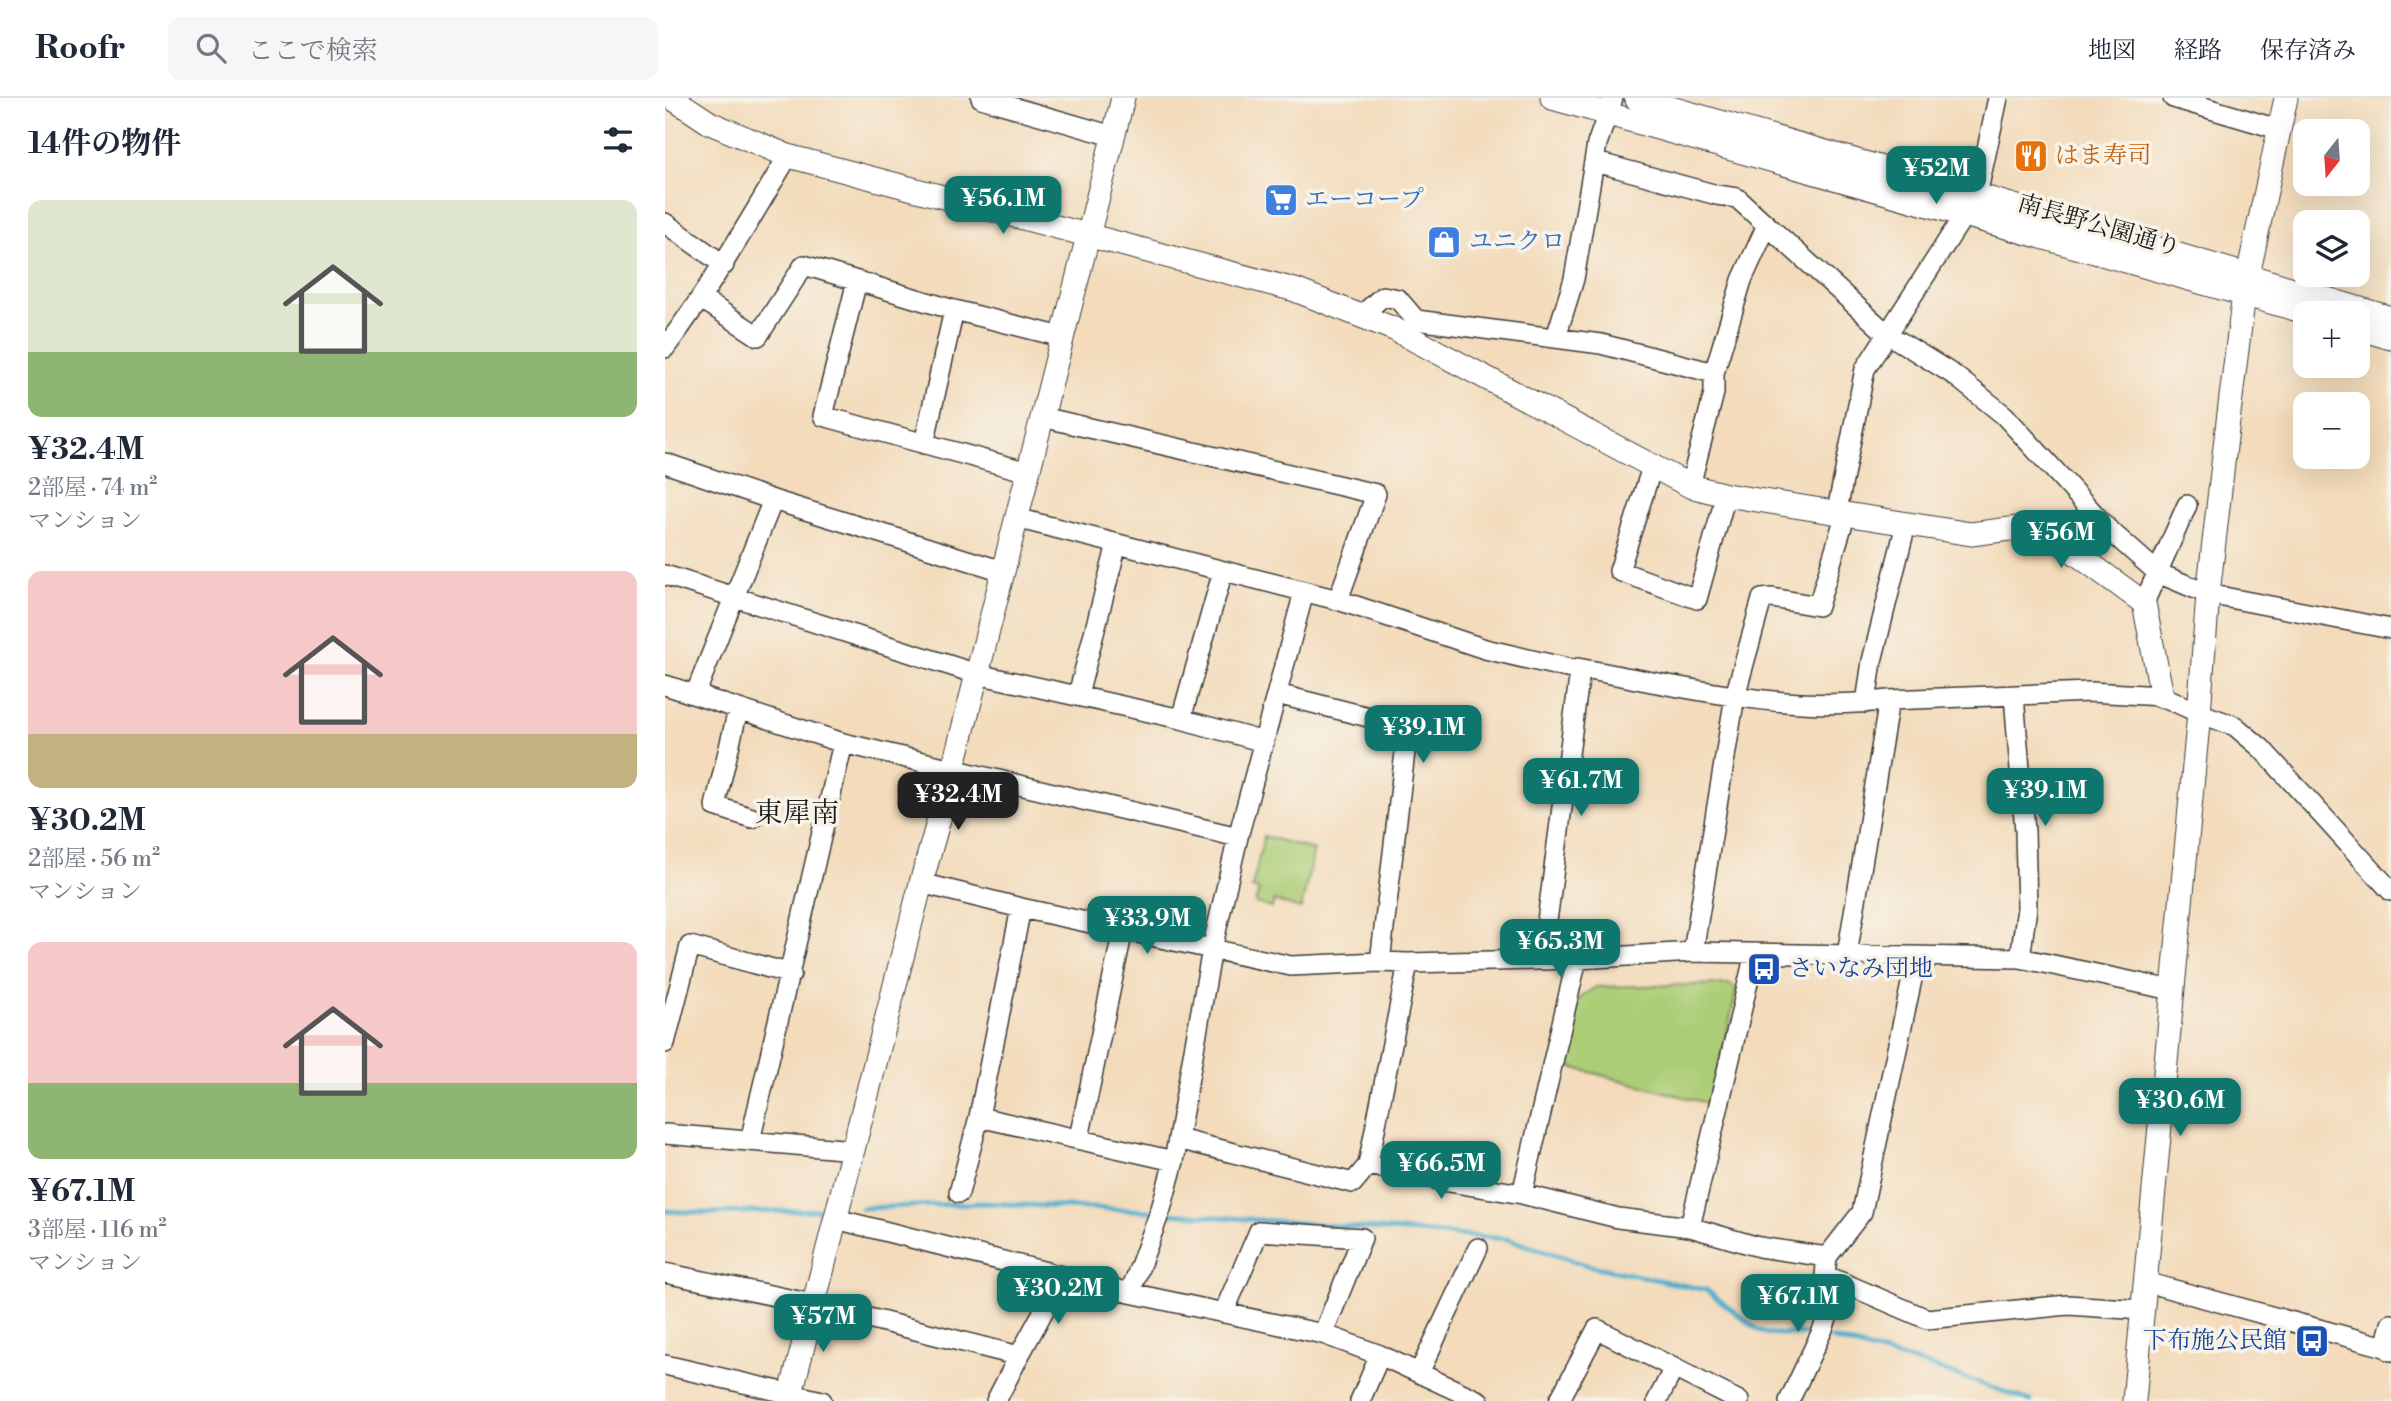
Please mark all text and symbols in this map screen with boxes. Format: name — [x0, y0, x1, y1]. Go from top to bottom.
search box — [168, 17, 658, 80]
text: Roofr — [35, 28, 126, 69]
icon: search — [192, 29, 230, 67]
text: ここで検索 — [248, 35, 378, 67]
text: 地図 — [2088, 36, 2136, 66]
text: 経路 — [2174, 36, 2222, 66]
text: 保存済み — [2260, 36, 2356, 66]
north arrow — [2293, 119, 2369, 196]
map controls — [2293, 119, 2370, 469]
icon: filters — [599, 121, 637, 159]
text: 14件の物件 — [28, 125, 181, 163]
restaurant icon: はま寿司 — [2012, 137, 2050, 175]
place label: はま寿司 — [2055, 141, 2151, 171]
pin: ¥52M — [1895, 146, 1977, 206]
text: ¥52M — [1902, 155, 1970, 183]
pin: ¥56.1M — [946, 176, 1060, 236]
supermarket icon: エーコープ — [1262, 181, 1300, 219]
text: ¥56.1M — [960, 185, 1046, 213]
place label: エーコープ — [1305, 185, 1424, 215]
street label: 南長野公園通り — [2014, 188, 2184, 264]
button: layers — [2293, 210, 2370, 287]
shop icon: ユニクロ — [1425, 223, 1463, 261]
place label: ユニクロ — [1469, 227, 1565, 257]
icon: home — [270, 246, 396, 372]
button: + — [2293, 301, 2370, 378]
button: − — [2293, 392, 2370, 469]
text: ¥32.4M — [28, 431, 144, 469]
text: 2部屋 · 74 m² — [28, 474, 157, 502]
text: マンション — [28, 507, 142, 535]
pin: ¥56M — [2020, 510, 2102, 570]
text: ¥56M — [2027, 519, 2095, 547]
icon: home — [270, 617, 396, 743]
pin: ¥39.1M — [1366, 706, 1480, 765]
text: ¥39.1M — [1381, 714, 1465, 742]
pin: ¥61.7M — [1524, 758, 1638, 818]
text: ¥61.7M — [1539, 767, 1623, 795]
pin: ¥39.1M — [1988, 768, 2102, 828]
pin: ¥32.4M — [901, 772, 1015, 832]
text: ¥39.1M — [2003, 777, 2087, 805]
text: ¥32.4M — [914, 781, 1002, 809]
district label: 東犀南 — [755, 796, 839, 831]
text: ¥30.2M — [28, 802, 146, 840]
text: 2部屋 · 56 m² — [28, 845, 160, 873]
text: マンション — [28, 878, 142, 906]
pin: ¥33.9M — [1090, 896, 1204, 956]
text: ¥33.9M — [1103, 905, 1191, 933]
pin: ¥65.3M — [1503, 920, 1617, 979]
text: ¥65.3M — [1516, 928, 1604, 956]
bus stop icon: さいなみ団地 — [1745, 950, 1783, 988]
place label: さいなみ団地 — [1789, 954, 1933, 984]
icon: home — [270, 988, 396, 1114]
pin: ¥30.6M — [2123, 1079, 2237, 1138]
text: ¥30.6M — [2135, 1087, 2225, 1115]
pin: ¥66.5M — [1384, 1142, 1498, 1201]
text: ¥66.5M — [1397, 1150, 1485, 1178]
text: ¥67.1M — [28, 1173, 135, 1211]
text: 3部屋 · 116 m² — [28, 1216, 167, 1244]
text: マンション — [28, 1249, 142, 1277]
pin: ¥30.2M — [1001, 1266, 1115, 1326]
pin: ¥67.1M — [1741, 1274, 1855, 1334]
text: ¥30.2M — [1013, 1275, 1103, 1303]
text: ¥67.1M — [1757, 1283, 1839, 1311]
pin: ¥57M — [782, 1294, 864, 1354]
text: ¥57M — [790, 1303, 856, 1331]
bus stop icon: 下布施公民館 — [2293, 1322, 2331, 1360]
place label: 下布施公民館 — [2143, 1326, 2287, 1356]

